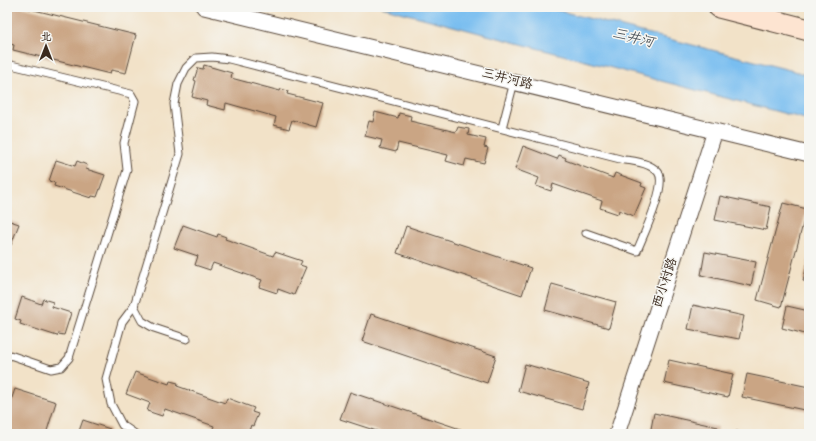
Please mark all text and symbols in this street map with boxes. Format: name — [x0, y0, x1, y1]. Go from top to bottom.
water label: 三井河 — [610, 24, 658, 54]
north arrow — [26, 26, 66, 66]
text: 北 — [41, 30, 52, 46]
street label: 三井河路 — [479, 64, 535, 96]
street label: 西小村路 — [649, 255, 683, 311]

